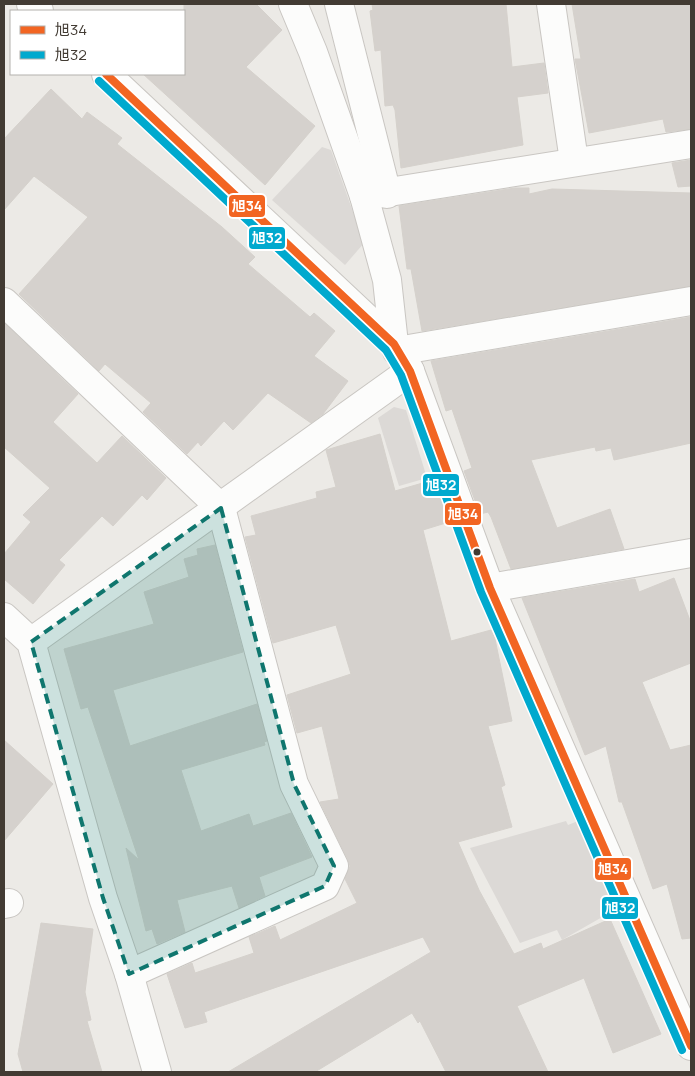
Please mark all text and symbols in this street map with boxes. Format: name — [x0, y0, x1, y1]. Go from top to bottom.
legend — [10, 10, 185, 75]
text: 旭34 — [55, 19, 87, 40]
text: 旭32 — [55, 44, 87, 65]
line badge: 旭34 — [228, 194, 266, 218]
text: 旭34 — [232, 196, 262, 215]
line badge: 旭32 — [248, 226, 286, 250]
text: 旭32 — [252, 228, 282, 247]
line badge: 旭32 — [422, 473, 460, 497]
text: 旭32 — [426, 475, 456, 494]
line badge: 旭34 — [444, 502, 482, 526]
text: 旭34 — [448, 504, 478, 523]
unlabelled marker — [472, 547, 482, 557]
line badge: 旭34 — [594, 857, 632, 881]
text: 旭34 — [598, 859, 628, 878]
line badge: 旭32 — [601, 896, 639, 920]
text: 旭32 — [605, 898, 635, 917]

